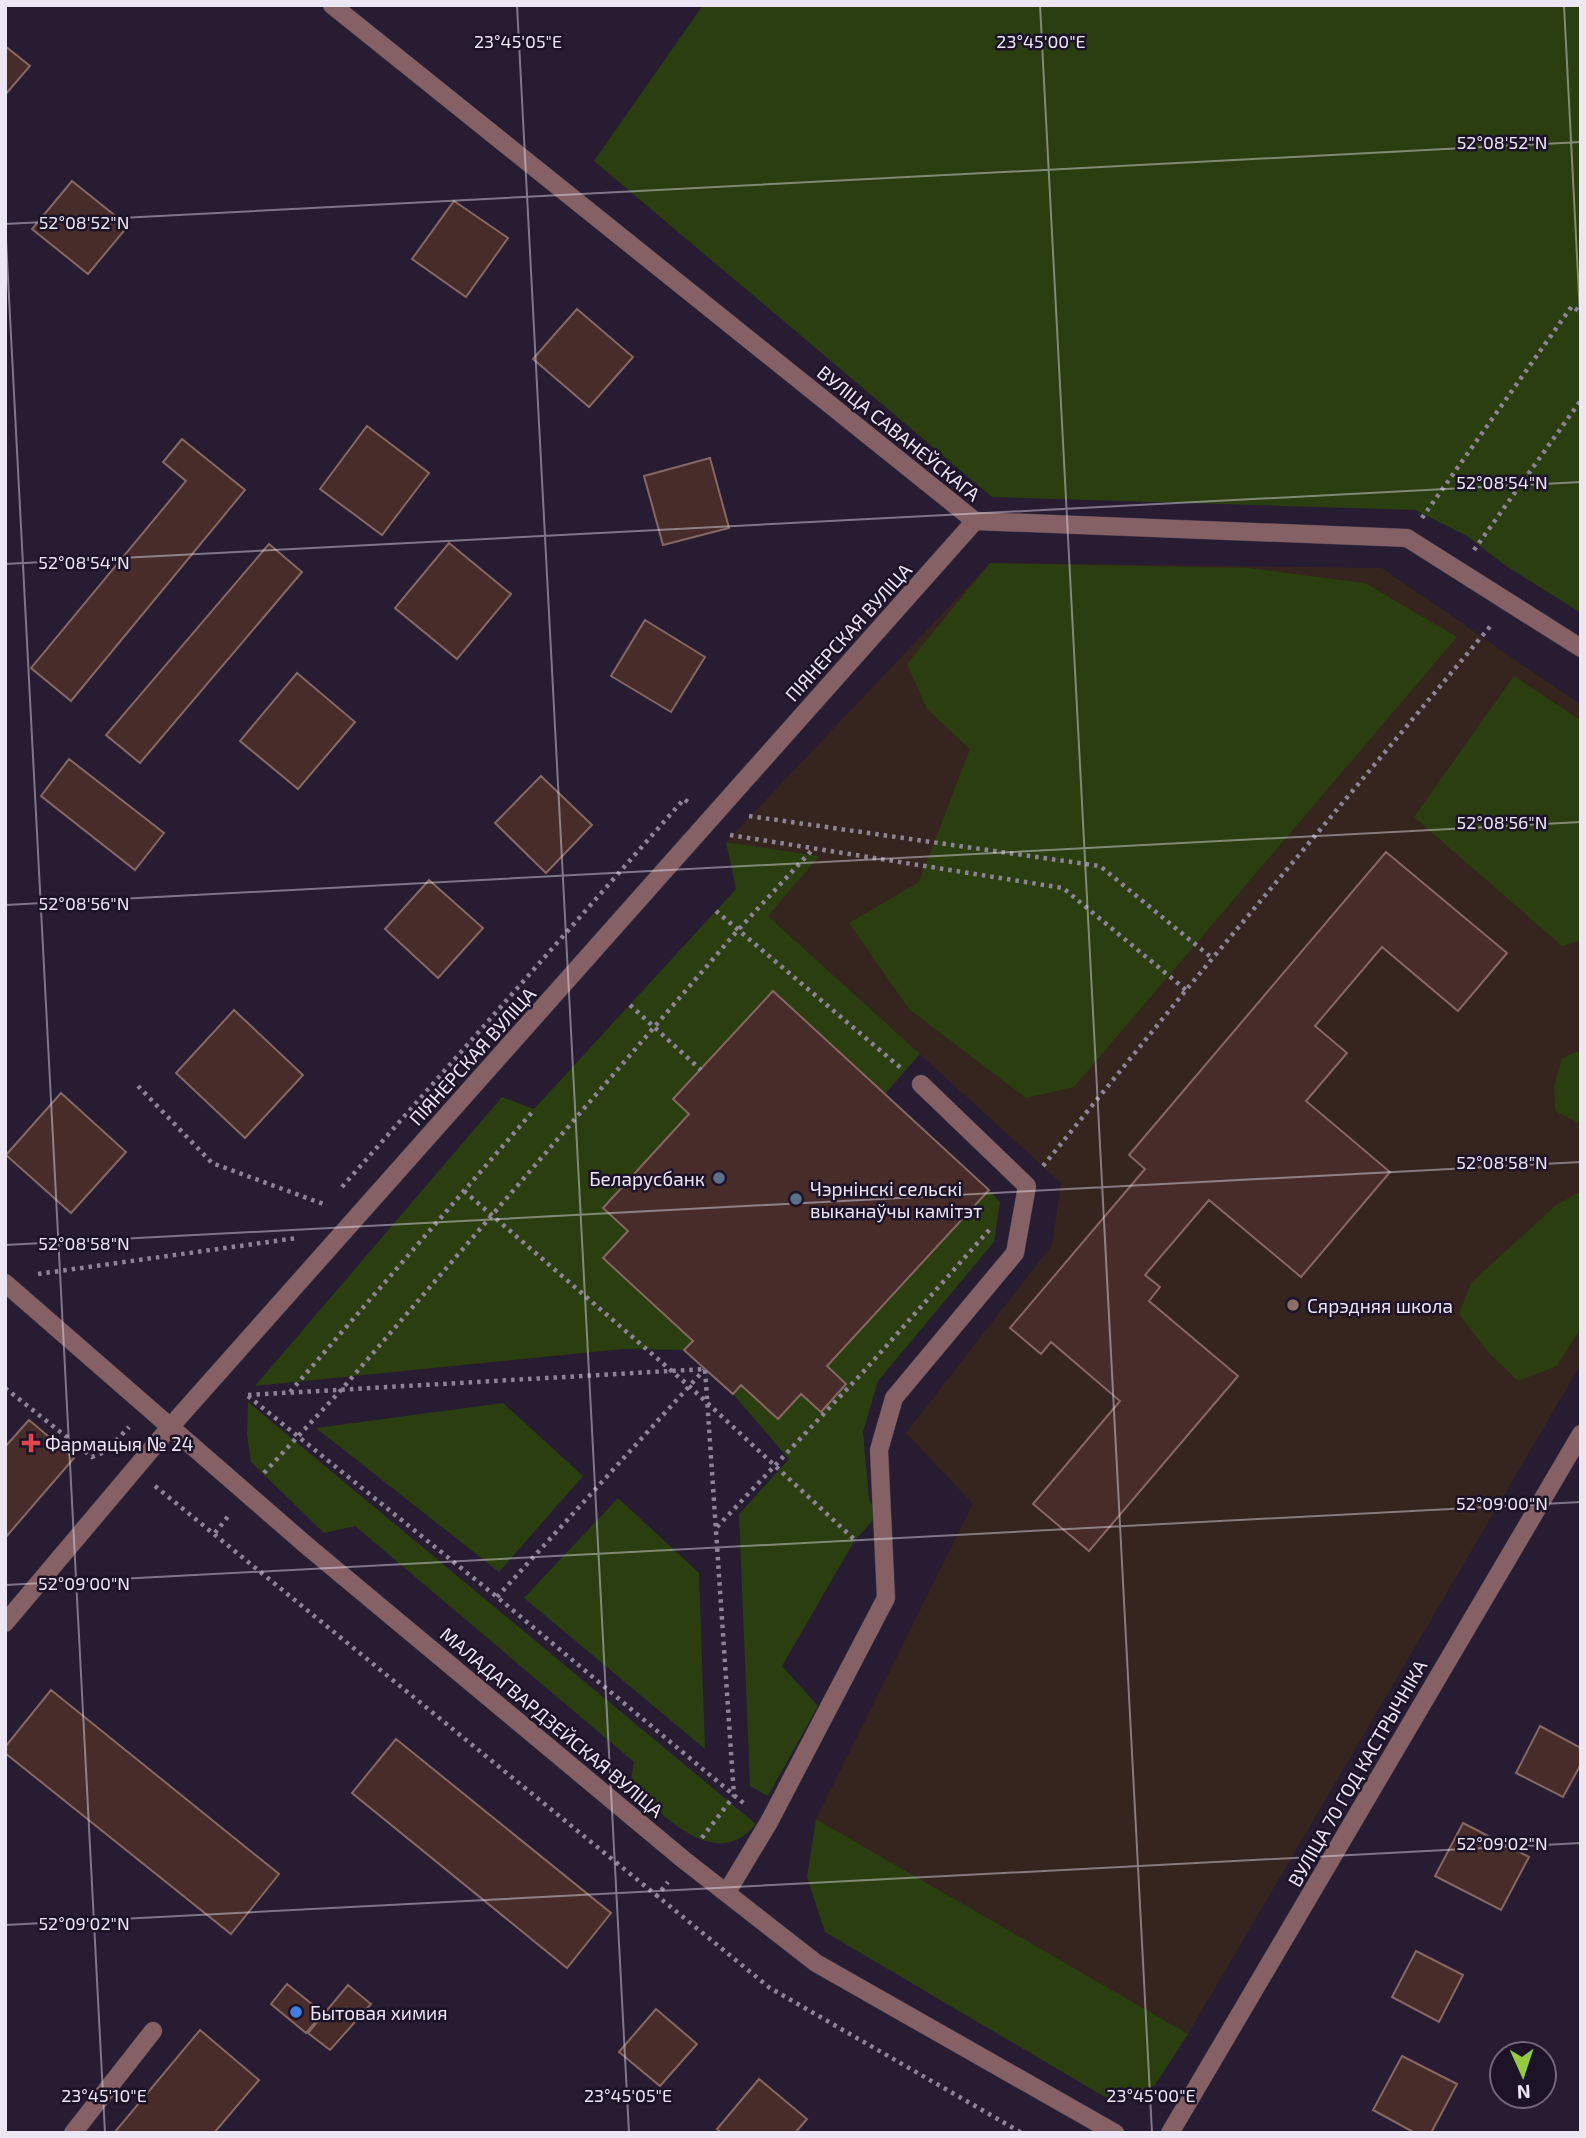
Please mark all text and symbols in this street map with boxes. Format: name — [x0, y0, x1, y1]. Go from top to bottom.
text: 23°45'05"E — [474, 30, 562, 52]
text: 23°45'00"E — [996, 30, 1086, 52]
text: 52°08'52"N — [1457, 131, 1547, 153]
text: 52°08'52"N — [39, 211, 129, 233]
street label: ВУЛІЦА САВАНЕЎСКАГА — [813, 360, 985, 506]
text: 52°08'54"N — [1456, 471, 1548, 493]
text: 52°08'54"N — [38, 551, 130, 573]
street label: ПІЯНЕРСКАЯ ВУЛІЦА — [780, 558, 916, 706]
text: 52°08'56"N — [1457, 811, 1547, 833]
text: 52°08'56"N — [39, 892, 129, 914]
street label: ПІЯНЕРСКАЯ ВУЛІЦА — [404, 982, 540, 1130]
text: 52°08'58"N — [1456, 1151, 1548, 1173]
place label: Беларусбанк — [589, 1167, 705, 1191]
marker: Беларусбанк — [711, 1170, 727, 1186]
place label: Чэрнінскі сельскі выканаўчы камітэт — [810, 1177, 982, 1223]
marker: Чэрнінскі сельскі выканаўчы камітэт — [788, 1191, 804, 1207]
text: 52°08'58"N — [38, 1232, 130, 1254]
place label: Сярэдняя школа — [1307, 1294, 1453, 1317]
marker: Сярэдняя школа — [1285, 1297, 1301, 1313]
place label: Фармацыя № 24 — [45, 1432, 193, 1455]
marker: Фармацыя № 24 — [23, 1435, 39, 1451]
text: 52°09'00"N — [1456, 1492, 1548, 1514]
text: 52°09'00"N — [38, 1572, 130, 1594]
street label: МАЛАДАГВАРДЗЕЙСКАЯ ВУЛІЦА — [436, 1622, 668, 1822]
street label: ВУЛІЦА 70 ГОД КАСТРЫЧНІКА — [1283, 1655, 1432, 1890]
text: 52°09'02"N — [1456, 1832, 1548, 1854]
text: 52°09'02"N — [38, 1912, 130, 1934]
place label: Бытовая химия — [310, 2001, 448, 2024]
marker: Бытовая химия — [288, 2004, 304, 2020]
north arrow — [1488, 2040, 1558, 2110]
text: N — [1516, 2081, 1531, 2104]
text: 23°45'10"E — [61, 2084, 147, 2106]
text: 23°45'05"E — [584, 2084, 672, 2106]
text: 23°45'00"E — [1106, 2084, 1196, 2106]

